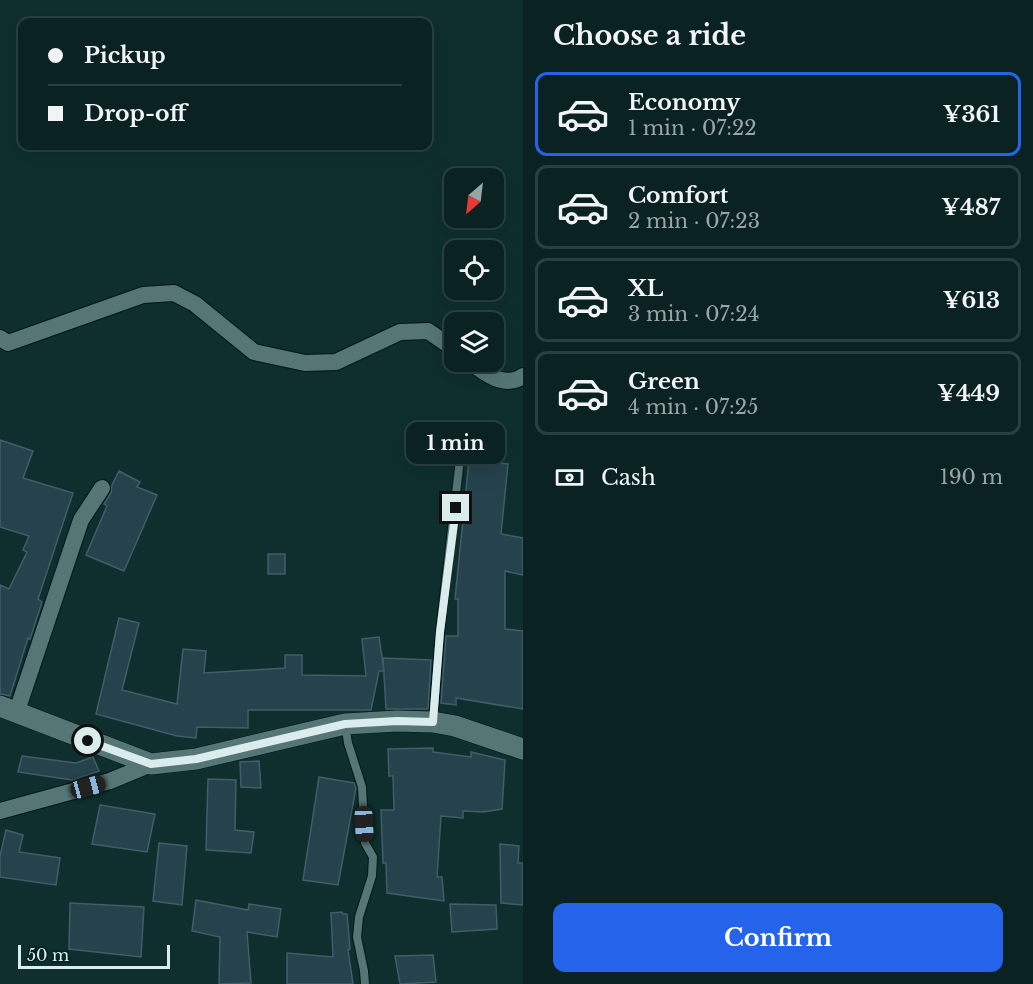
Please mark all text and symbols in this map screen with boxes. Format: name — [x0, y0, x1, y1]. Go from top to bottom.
text: Choose a ride — [553, 19, 746, 52]
text: Pickup — [84, 42, 166, 69]
icon: car — [556, 87, 610, 141]
text: Economy — [628, 89, 740, 116]
text: Drop-off — [84, 100, 186, 127]
text: ¥361 — [943, 101, 1000, 128]
text: 1 min · 07:22 — [628, 116, 757, 140]
north arrow — [444, 168, 504, 228]
map controls — [444, 168, 504, 372]
icon: car — [556, 180, 610, 234]
text: Comfort — [628, 182, 728, 209]
text: ¥487 — [941, 194, 1000, 221]
text: 2 min · 07:23 — [628, 209, 760, 233]
button: locate — [444, 240, 504, 300]
icon: car — [556, 273, 610, 327]
text: XL — [628, 275, 663, 302]
text: ¥613 — [943, 287, 1000, 314]
text: 3 min · 07:24 — [628, 302, 759, 326]
button: layers — [444, 312, 504, 372]
icon: car — [556, 366, 610, 420]
text: Green — [628, 368, 700, 395]
text: ¥449 — [937, 380, 1000, 407]
text: 4 min · 07:25 — [628, 395, 758, 419]
callout: 1 min — [406, 421, 506, 463]
text: 1 min — [427, 431, 484, 455]
icon: cash — [553, 461, 586, 494]
text: Cash — [601, 464, 656, 491]
text: 190 m — [940, 465, 1003, 489]
route end — [442, 494, 469, 521]
route start — [74, 727, 101, 754]
car — [68, 774, 108, 800]
car — [354, 806, 374, 842]
button: Confirm — [553, 903, 1003, 972]
scale bar — [18, 942, 170, 970]
text: 50 m — [27, 945, 69, 965]

